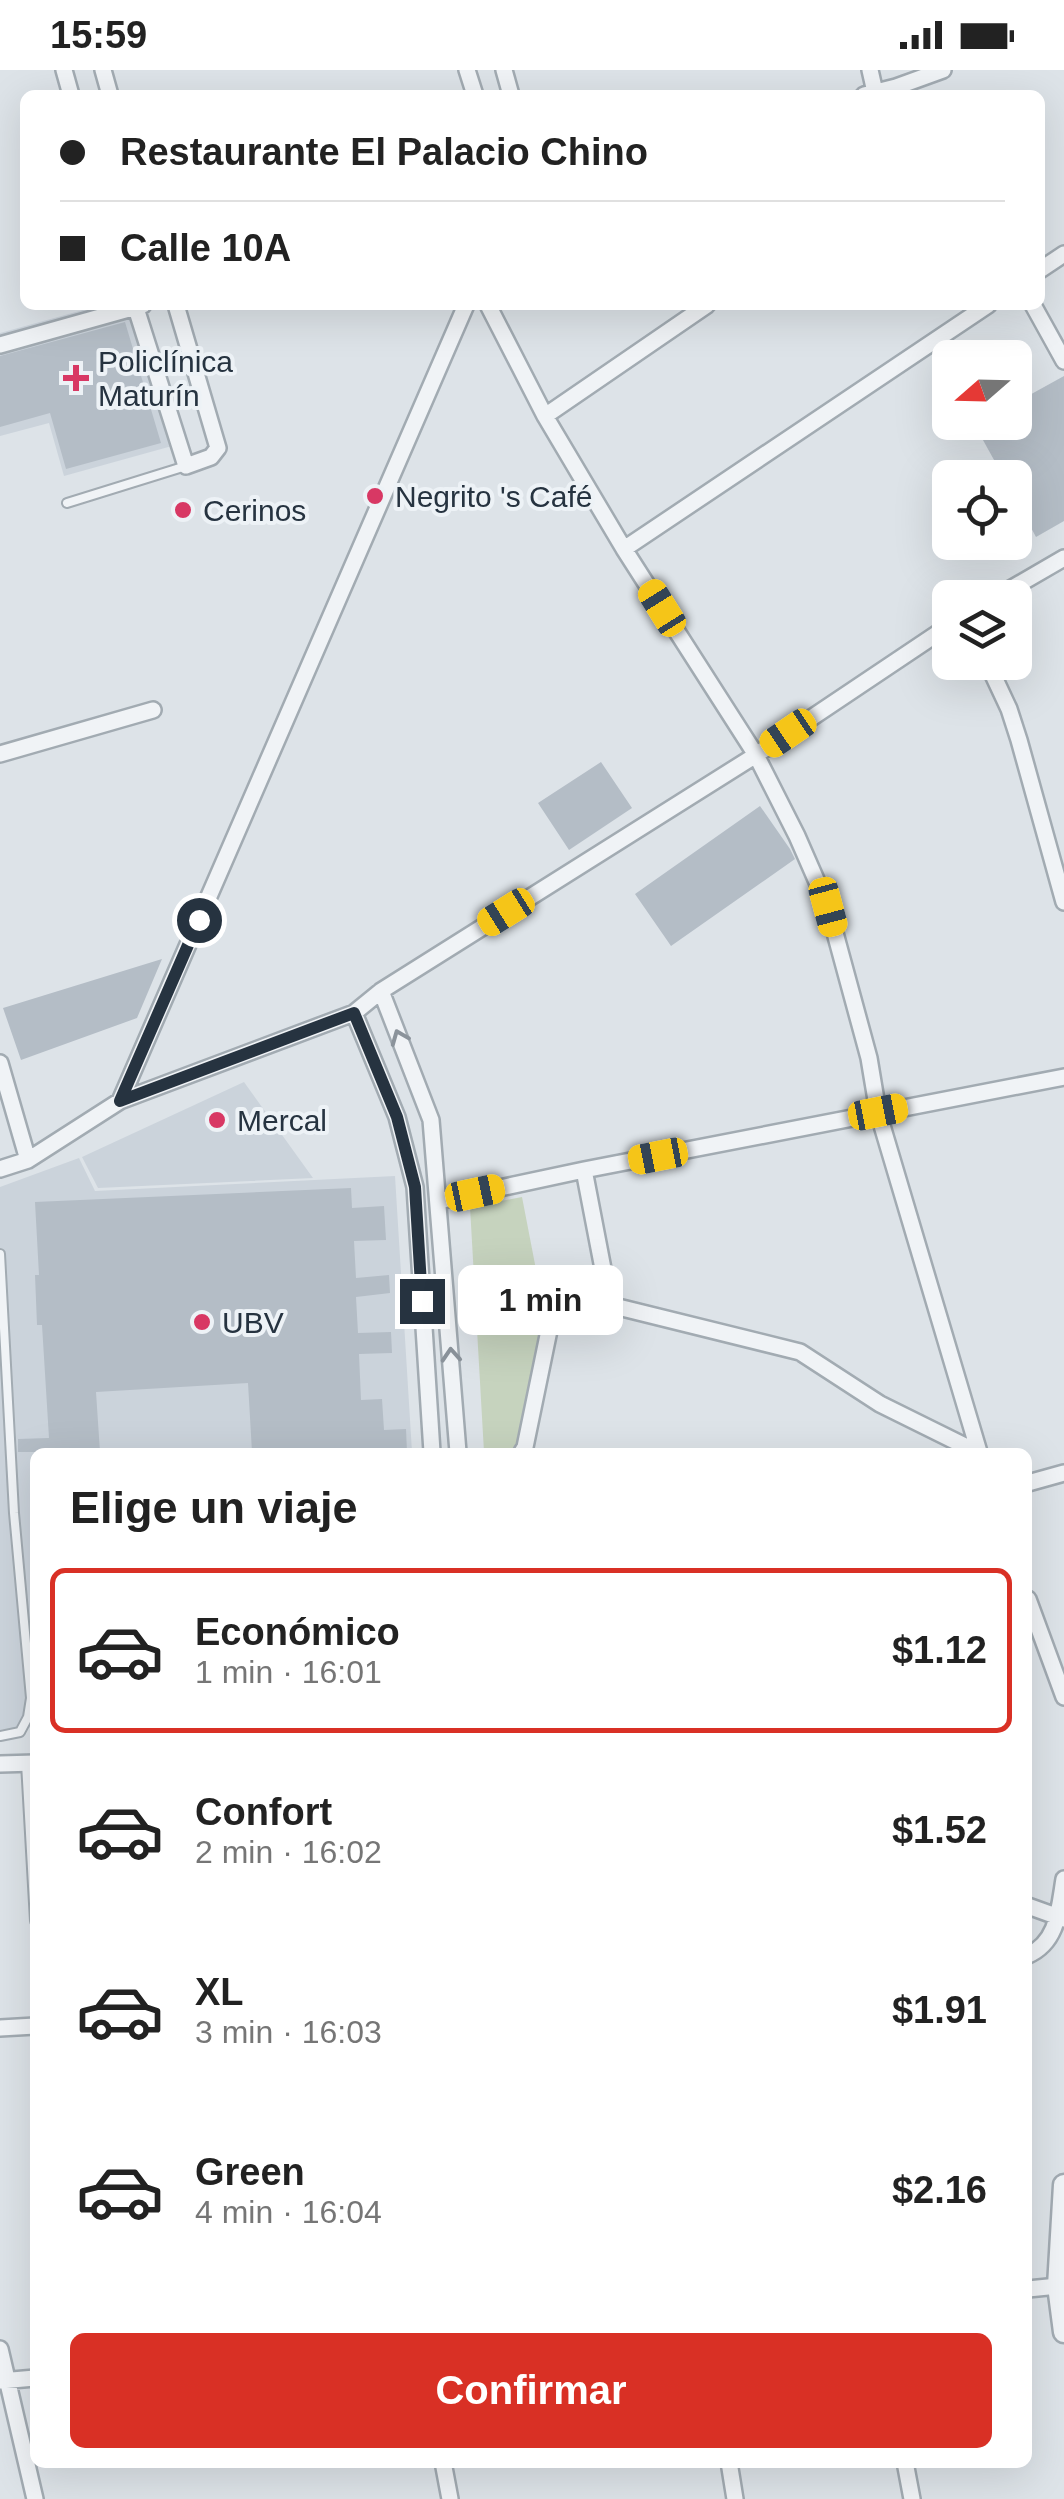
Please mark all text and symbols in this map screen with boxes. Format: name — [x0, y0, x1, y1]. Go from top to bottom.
text: 15:59 — [50, 14, 147, 56]
text: Restaurante El Palacio Chino — [120, 131, 648, 173]
text: Calle 10A — [120, 227, 291, 269]
north arrow — [932, 340, 1032, 440]
map controls — [932, 340, 1032, 680]
place label: Policlínica Maturín — [98, 345, 233, 412]
marker: Policlínica Maturín — [63, 365, 89, 391]
button: locate — [932, 460, 1032, 560]
place label: Negrito 's Café — [395, 480, 592, 513]
marker: Negrito 's Café — [364, 485, 386, 507]
place label: Cerinos — [203, 494, 306, 527]
marker: Cerinos — [172, 499, 194, 521]
car — [633, 575, 691, 641]
button: layers — [932, 580, 1032, 680]
car — [755, 704, 821, 762]
car — [806, 874, 850, 940]
car — [473, 883, 539, 941]
route start — [177, 898, 222, 943]
one-way arrow — [391, 1029, 411, 1047]
car — [846, 1092, 910, 1132]
place label: Mercal — [237, 1104, 327, 1137]
marker: Mercal — [206, 1109, 228, 1131]
car — [626, 1136, 690, 1176]
car — [443, 1172, 507, 1214]
callout: 1 min — [457, 1266, 622, 1336]
route end — [400, 1279, 445, 1324]
text: 1 min — [499, 1282, 582, 1318]
place label: UBV — [222, 1306, 284, 1339]
marker: UBV — [191, 1311, 213, 1333]
one-way arrow — [440, 1347, 462, 1363]
text: Elige un viaje — [70, 1482, 358, 1533]
icon: car — [75, 1606, 165, 1696]
text: Económico — [195, 1611, 400, 1653]
text: $1.12 — [892, 1629, 987, 1671]
text: 1 min · 16:01 — [195, 1654, 382, 1690]
icon: car — [75, 1786, 165, 1876]
text: Confort — [195, 1791, 332, 1833]
text: $1.52 — [892, 1809, 987, 1851]
text: 2 min · 16:02 — [195, 1834, 382, 1870]
icon: car — [75, 1966, 165, 2056]
text: XL — [195, 1971, 244, 2013]
text: $1.91 — [892, 1989, 987, 2031]
text: 3 min · 16:03 — [195, 2014, 382, 2050]
icon: car — [75, 2146, 165, 2236]
text: Green — [195, 2151, 305, 2193]
text: $2.16 — [892, 2169, 987, 2211]
text: 4 min · 16:04 — [195, 2194, 382, 2230]
button: Confirmar — [70, 2333, 992, 2448]

